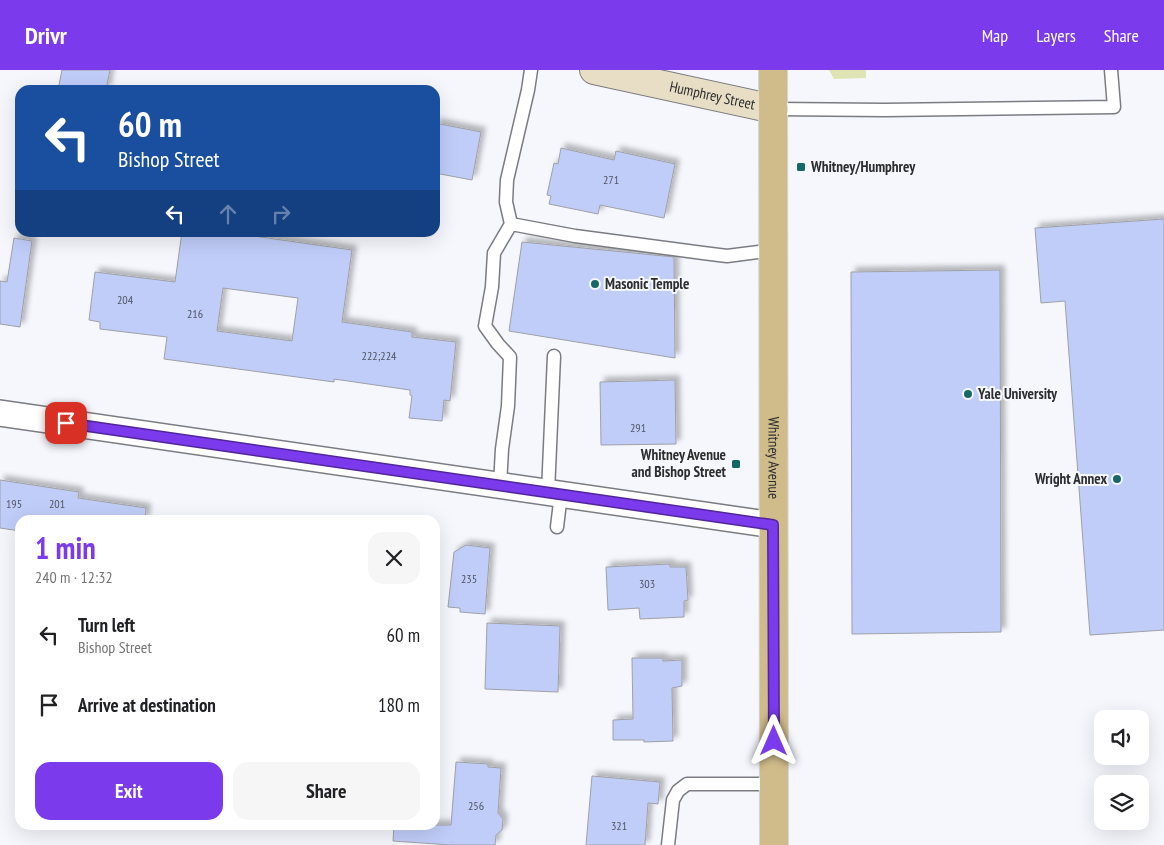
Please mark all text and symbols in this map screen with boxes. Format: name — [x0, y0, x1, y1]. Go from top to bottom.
text: Drivr — [25, 20, 67, 51]
text: Map — [982, 24, 1008, 47]
text: Layers — [1036, 24, 1076, 47]
text: Share — [1104, 24, 1139, 47]
street label: Humphrey Street — [668, 77, 757, 114]
text: 60 m — [118, 101, 182, 147]
icon: left — [35, 105, 100, 170]
text: Bishop Street — [118, 145, 220, 173]
place label: Whitney/Humphrey — [810, 157, 916, 176]
marker: Whitney/Humphrey — [795, 161, 807, 173]
house number: 271 — [603, 172, 619, 187]
icon: left — [161, 200, 189, 228]
icon: ahead — [214, 200, 242, 228]
icon: right — [267, 200, 295, 228]
place label: Masonic Temple — [605, 274, 689, 293]
marker: Masonic Temple — [589, 278, 601, 290]
house number: 204 — [117, 292, 134, 307]
house number: 216 — [187, 306, 203, 321]
house number: 222;224 — [362, 348, 397, 363]
place label: Yale University — [977, 384, 1058, 403]
marker: Yale University — [962, 388, 974, 400]
pin — [45, 402, 87, 444]
icon: arrive — [52, 409, 80, 437]
street label: Whitney Avenue — [764, 417, 784, 499]
house number: 291 — [630, 420, 646, 435]
place label: Whitney Avenue and Bishop Street — [632, 445, 727, 481]
marker: Whitney Avenue and Bishop Street — [730, 458, 742, 470]
place label: Wright Annex — [1034, 469, 1107, 488]
marker: Wright Annex — [1111, 473, 1123, 485]
house number: 195 — [6, 496, 22, 511]
house number: 201 — [49, 496, 65, 511]
text: 1 min — [35, 528, 96, 567]
button: close — [368, 532, 420, 584]
text: 240 m · 12:32 — [35, 567, 113, 587]
house number: 235 — [461, 571, 477, 586]
house number: 303 — [639, 576, 655, 591]
text: Turn left — [78, 613, 135, 637]
icon: left — [35, 621, 63, 649]
text: 60 m — [387, 623, 420, 647]
text: Bishop Street — [78, 637, 152, 657]
icon: arrive — [35, 691, 63, 719]
text: Arrive at destination — [78, 693, 216, 717]
text: 180 m — [378, 693, 420, 717]
map controls — [1094, 710, 1149, 830]
button: sound — [1094, 710, 1149, 765]
position arrow — [747, 714, 799, 766]
button: Exit — [35, 762, 223, 820]
button: Share — [233, 762, 420, 820]
button: layers — [1094, 775, 1149, 830]
house number: 256 — [468, 798, 484, 813]
house number: 321 — [611, 818, 627, 833]

